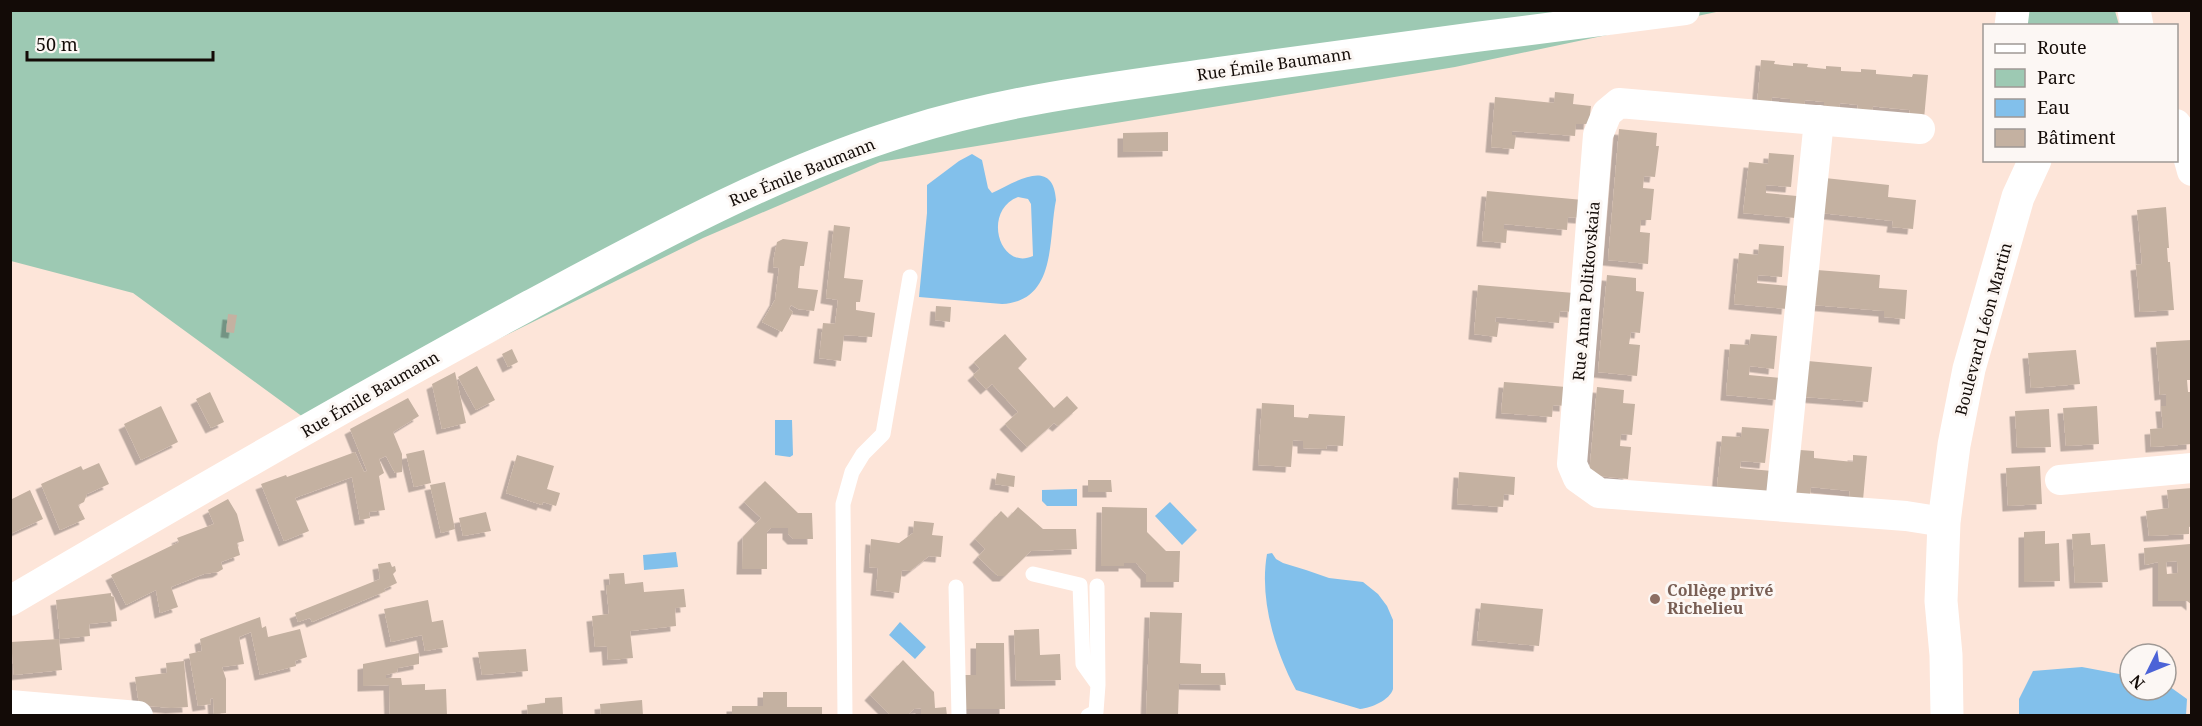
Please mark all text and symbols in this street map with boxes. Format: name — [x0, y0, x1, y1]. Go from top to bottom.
scale bar — [27, 24, 213, 62]
legend — [1983, 24, 2178, 162]
text: 50 m — [36, 32, 78, 56]
text: Route — [2037, 35, 2087, 59]
street label: Rue Émile Baumann — [1195, 42, 1353, 86]
text: Parc — [2037, 65, 2075, 89]
text: Eau — [2037, 95, 2070, 119]
text: Bâtiment — [2037, 125, 2116, 149]
street label: Rue Émile Baumann — [726, 133, 878, 211]
street label: Rue Anna Politkovskaia — [1567, 200, 1605, 382]
street label: Boulevard Léon Martin — [1949, 240, 2017, 418]
street label: Rue Émile Baumann — [297, 346, 443, 442]
place label: Collège privé Richelieu — [1667, 579, 1773, 619]
marker: Collège privé Richelieu — [1648, 592, 1662, 606]
north arrow — [2118, 642, 2178, 702]
text: N — [2124, 670, 2149, 694]

